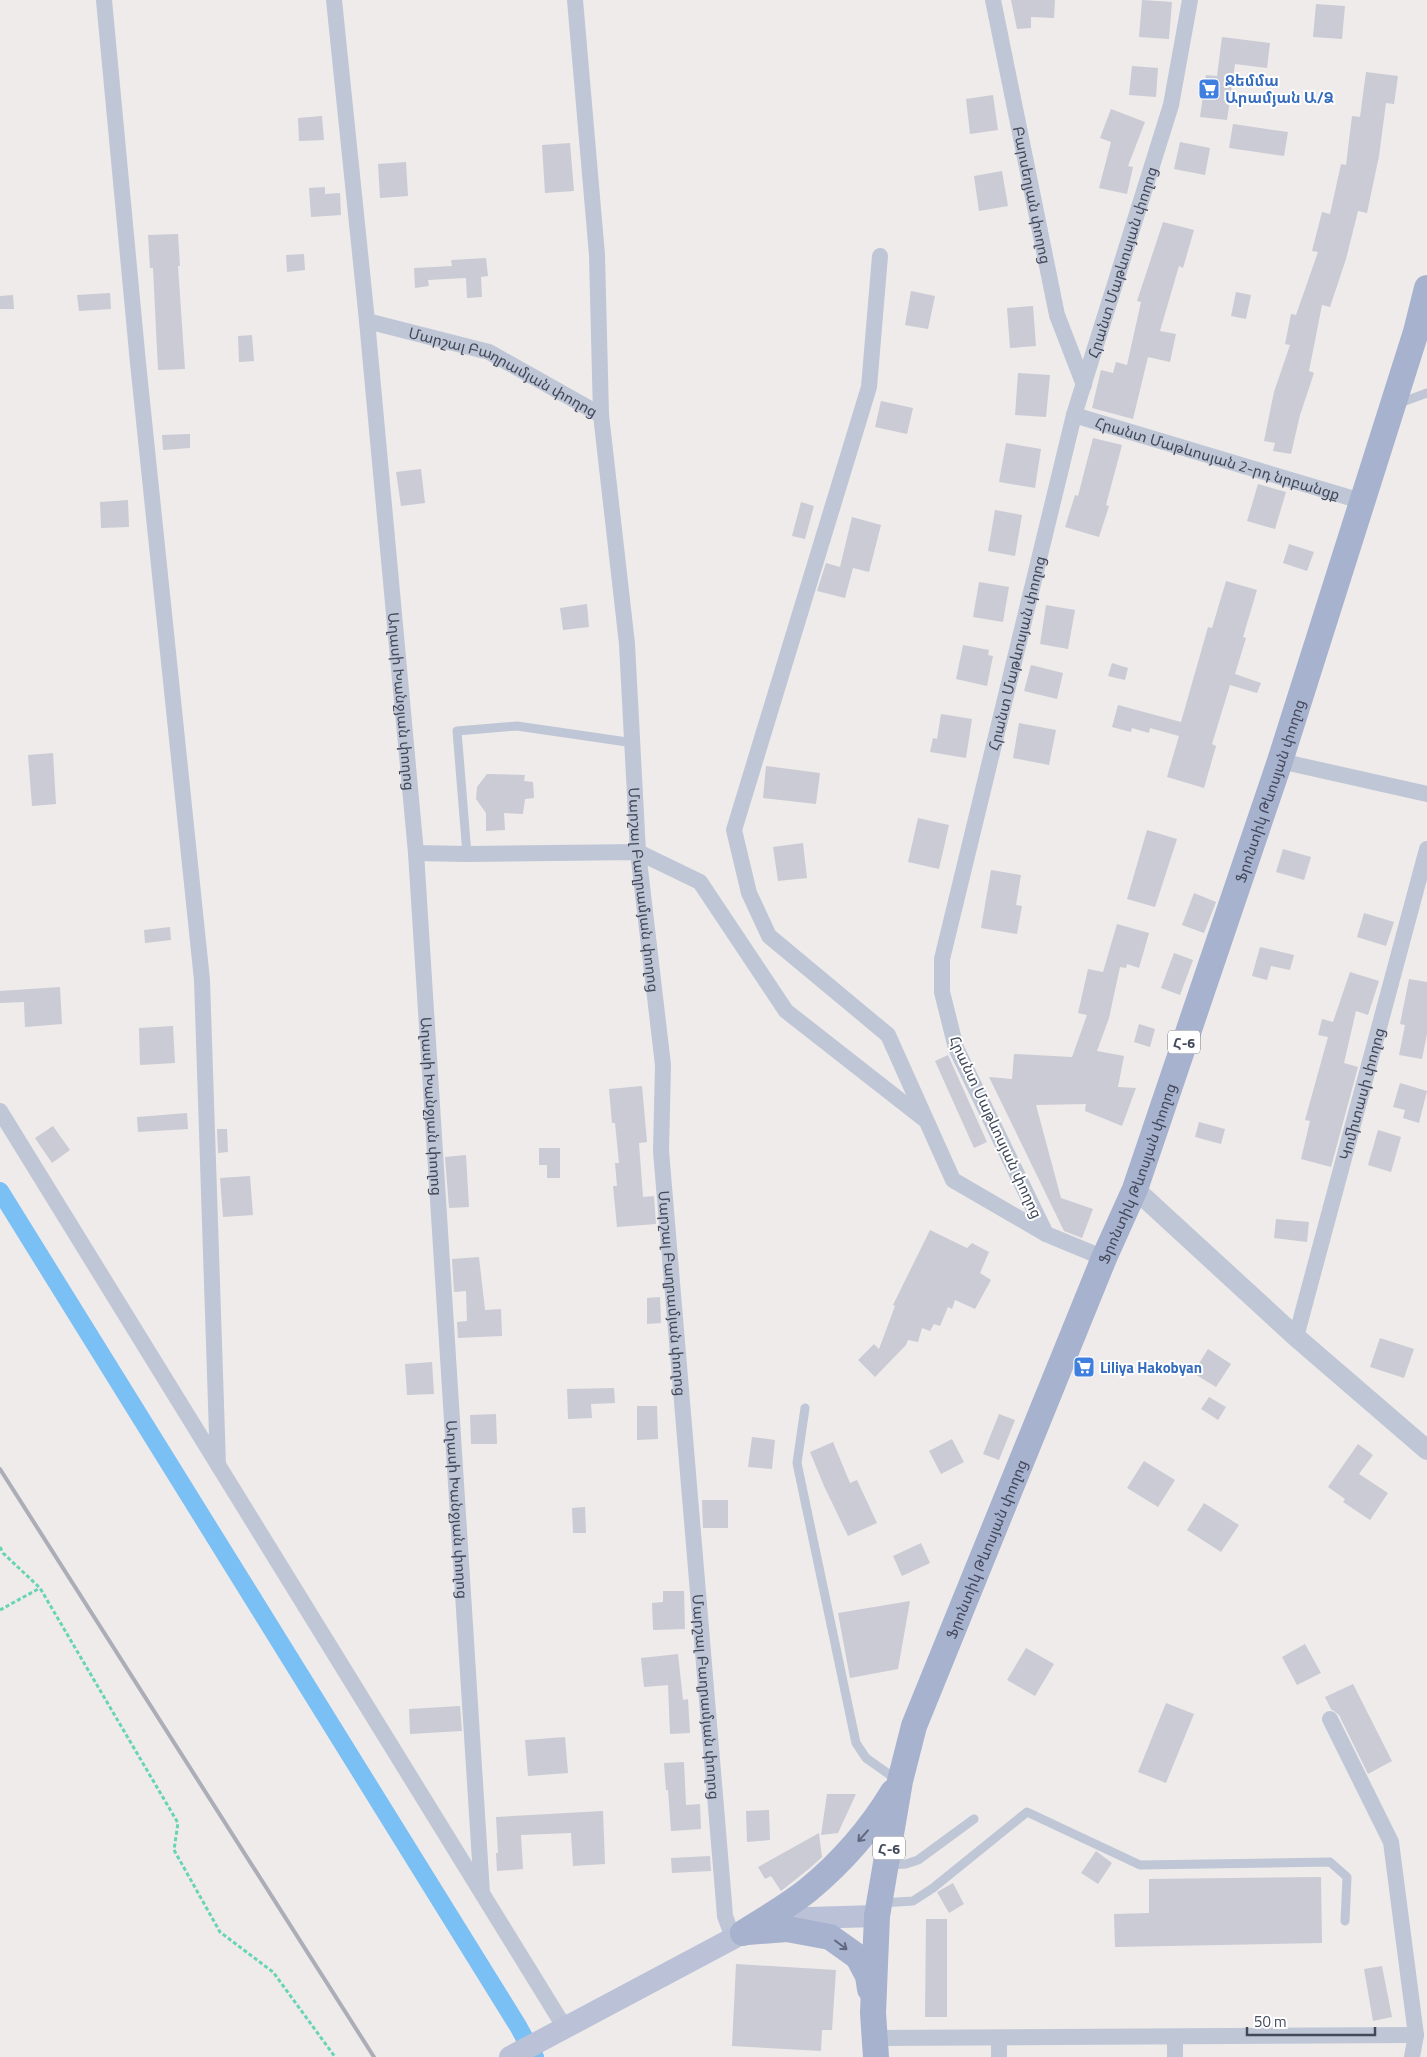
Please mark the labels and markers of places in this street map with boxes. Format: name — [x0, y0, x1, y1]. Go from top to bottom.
place label: Ջեմմա Արամյան Ա/Ձ — [1225, 69, 1334, 109]
supermarket icon: Ջեմմա Արամյան Ա/Ձ — [1197, 77, 1221, 101]
supermarket icon: Liliya Hakobyan — [1072, 1355, 1096, 1379]
place label: Liliya Hakobyan — [1100, 1356, 1202, 1379]

